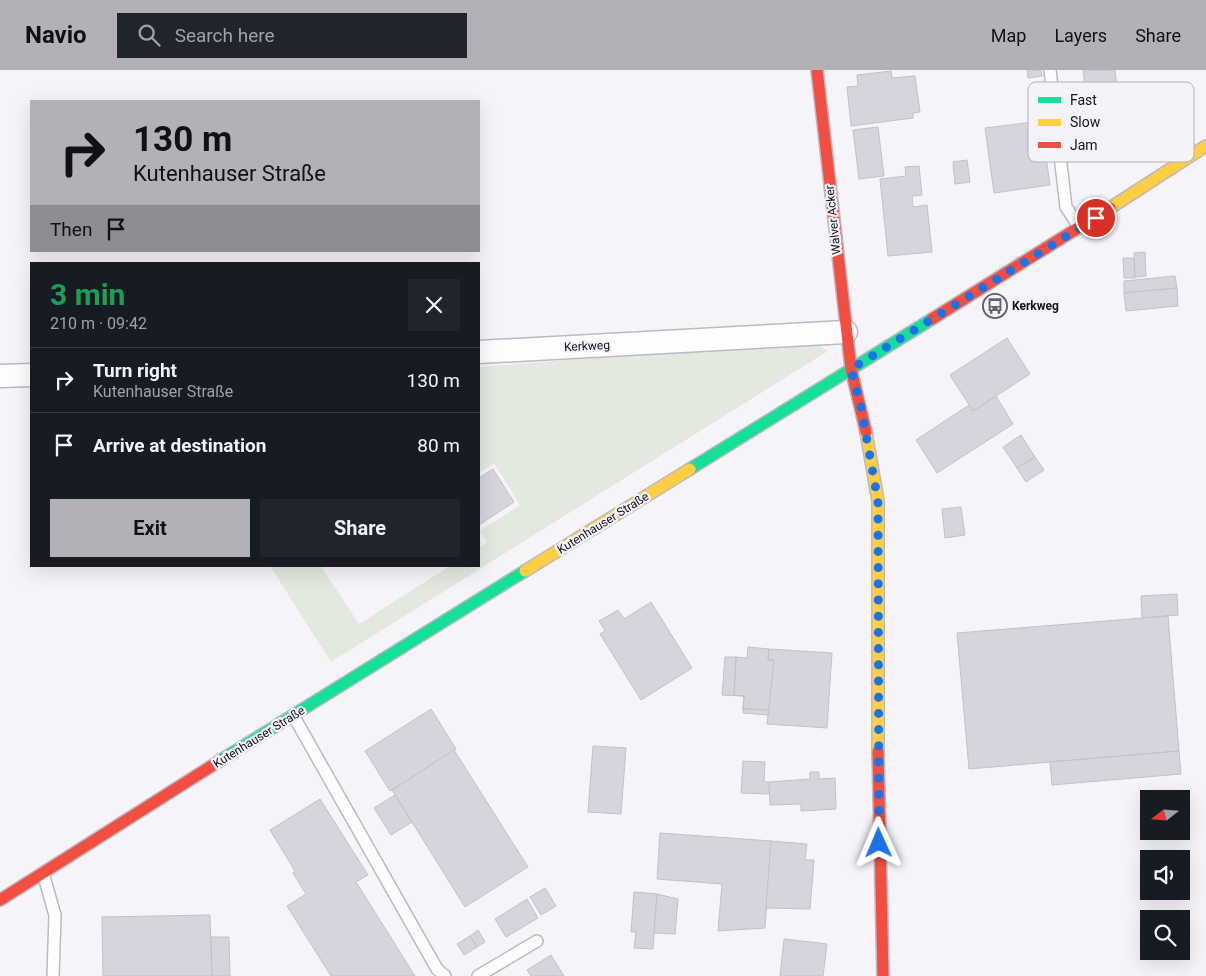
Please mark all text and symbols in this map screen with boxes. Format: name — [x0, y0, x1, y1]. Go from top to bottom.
search box — [117, 13, 467, 58]
text: Navio — [25, 21, 87, 49]
icon: search — [135, 21, 163, 49]
text: Search here — [175, 24, 275, 47]
text: Map — [991, 25, 1026, 46]
text: Layers — [1054, 25, 1107, 46]
text: Share — [1135, 25, 1181, 46]
legend — [1028, 82, 1194, 162]
text: Fast — [1070, 92, 1097, 108]
text: Slow — [1070, 114, 1101, 130]
text: 130 m — [133, 119, 232, 160]
icon: right — [50, 120, 115, 185]
text: Jam — [1070, 137, 1098, 153]
text: Kutenhauser Straße — [133, 161, 326, 186]
street label: Walver Acker — [822, 185, 844, 255]
pin — [1075, 197, 1117, 239]
icon: arrive — [1082, 204, 1110, 232]
icon: arrive — [102, 215, 130, 243]
text: Then — [50, 218, 92, 241]
text: 3 min — [50, 277, 125, 312]
button: close — [408, 279, 460, 331]
bus stop icon: Kerkweg — [982, 293, 1008, 319]
place label: Kerkweg — [1012, 299, 1059, 313]
text: 210 m · 09:42 — [50, 314, 147, 333]
street label: Kerkweg — [564, 338, 610, 354]
text: Turn right — [93, 359, 177, 382]
icon: right — [50, 366, 78, 394]
text: 130 m — [407, 369, 460, 392]
text: Kutenhauser Straße — [93, 382, 233, 401]
icon: arrive — [50, 431, 78, 459]
text: Arrive at destination — [93, 434, 266, 457]
text: 80 m — [417, 434, 460, 457]
street label: Kutenhauser Straße — [555, 489, 651, 557]
button: Exit — [50, 499, 250, 557]
button: Share — [260, 499, 460, 557]
street label: Kutenhauser Straße — [211, 703, 307, 771]
north arrow — [1140, 790, 1190, 840]
map controls — [1140, 790, 1190, 960]
position arrow — [852, 816, 904, 868]
button: sound — [1140, 850, 1190, 900]
button: search — [1140, 910, 1190, 960]

